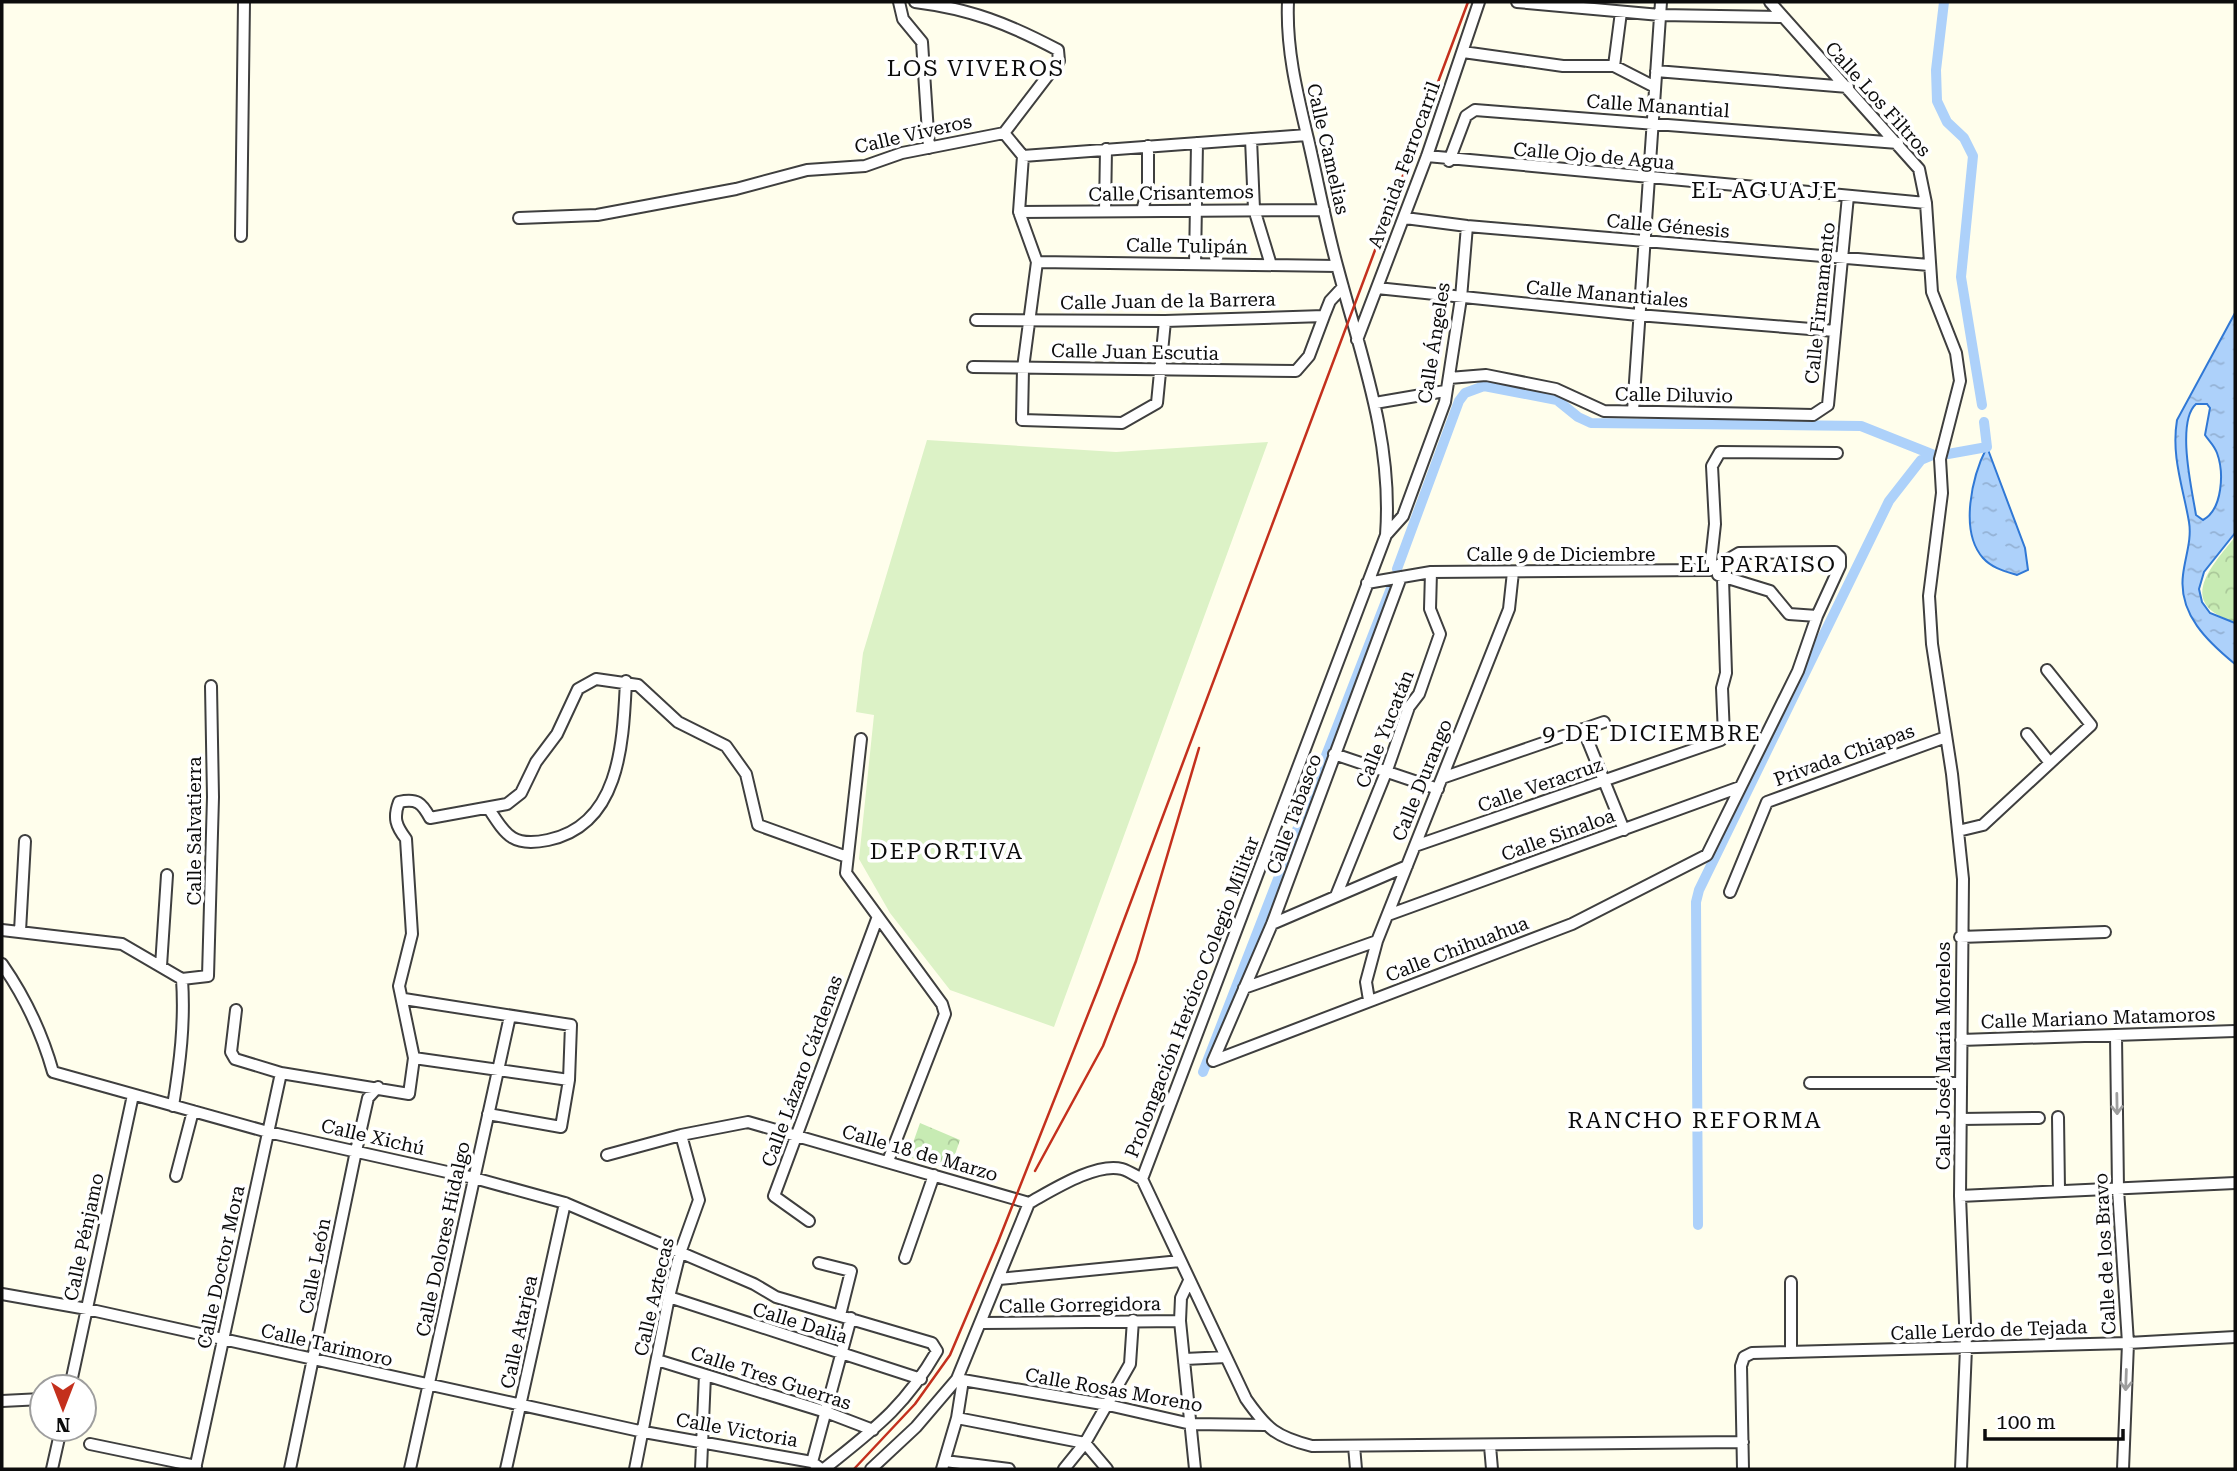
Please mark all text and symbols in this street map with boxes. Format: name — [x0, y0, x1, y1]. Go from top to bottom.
street label: Calle Los Filtros — [1820, 37, 1936, 161]
district label: LOS VIVEROS — [887, 55, 1065, 82]
street label: Avenida Ferrocarril — [1363, 78, 1445, 252]
street label: Calle Camelias — [1302, 81, 1354, 217]
street label: Calle Manantial — [1586, 90, 1730, 122]
street label: Calle Viveros — [852, 109, 974, 159]
street label: Calle Ojo de Agua — [1512, 137, 1676, 175]
district label: EL AGUAJE — [1691, 177, 1839, 204]
street label: Calle Crisantemos — [1088, 180, 1254, 206]
street label: Calle Génesis — [1606, 209, 1730, 243]
street label: Calle Firmamento — [1800, 221, 1840, 385]
street label: Calle Tulipán — [1126, 233, 1248, 259]
street label: Calle Manantiales — [1525, 275, 1689, 313]
street label: Calle Ángeles — [1413, 281, 1455, 405]
street label: Calle Juan de la Barrera — [1060, 288, 1277, 314]
street label: Calle Juan Escutia — [1051, 339, 1220, 365]
street label: Calle Diluvio — [1615, 382, 1733, 408]
street label: Calle 9 de Diciembre — [1467, 543, 1655, 566]
district label: EL PARAISO — [1679, 551, 1837, 578]
street label: Calle Yucatán — [1351, 667, 1419, 791]
street label: Calle Durango — [1387, 716, 1457, 844]
street label: Privada Chiapas — [1771, 719, 1917, 791]
district label: 9 DE DICIEMBRE — [1542, 720, 1762, 747]
street label: Calle Tabasco — [1262, 751, 1326, 877]
street label: Calle Veracruz — [1475, 753, 1606, 817]
street label: Calle Salvatierra — [183, 756, 206, 906]
street label: Calle Sinaloa — [1498, 804, 1619, 866]
street label: Prolongación Heróico Colegio Militar — [1120, 833, 1264, 1161]
district label: DEPORTIVA — [870, 838, 1024, 865]
street label: Calle Chihuahua — [1382, 911, 1532, 987]
street label: Calle José María Morelos — [1932, 942, 1955, 1170]
street label: Calle Lázaro Cárdenas — [757, 972, 847, 1170]
street label: Calle Mariano Matamoros — [1980, 1002, 2216, 1034]
one-way arrow — [2110, 1092, 2124, 1115]
district label: RANCHO REFORMA — [1567, 1107, 1823, 1134]
street label: Calle Xichú — [319, 1114, 427, 1160]
street label: Calle 18 de Marzo — [839, 1120, 1001, 1186]
street label: Calle Dolores Hidalgo — [411, 1139, 475, 1339]
street label: Calle Pénjamo — [59, 1171, 109, 1303]
street label: Calle de los Bravo — [2089, 1172, 2121, 1336]
street label: Calle Doctor Mora — [192, 1182, 250, 1351]
street label: Calle León — [294, 1216, 336, 1316]
street label: Calle Aztecas — [629, 1236, 679, 1358]
street label: Calle Atarjea — [496, 1272, 542, 1391]
street label: Calle Gorregidora — [999, 1292, 1162, 1318]
street label: Calle Dalia — [750, 1298, 851, 1349]
street label: Calle Lerdo de Tejada — [1890, 1315, 2089, 1345]
street label: Calle Tarimoro — [259, 1319, 395, 1371]
street label: Calle Tres Guerras — [688, 1341, 854, 1415]
street label: Calle Rosas Moreno — [1023, 1363, 1205, 1417]
one-way arrow — [2120, 1369, 2133, 1392]
north arrow — [28, 1373, 98, 1443]
scale bar — [1985, 1398, 2123, 1442]
street label: Calle Victoria — [674, 1408, 801, 1452]
text: 100 m — [1996, 1410, 2056, 1434]
text: N — [55, 1413, 70, 1436]

